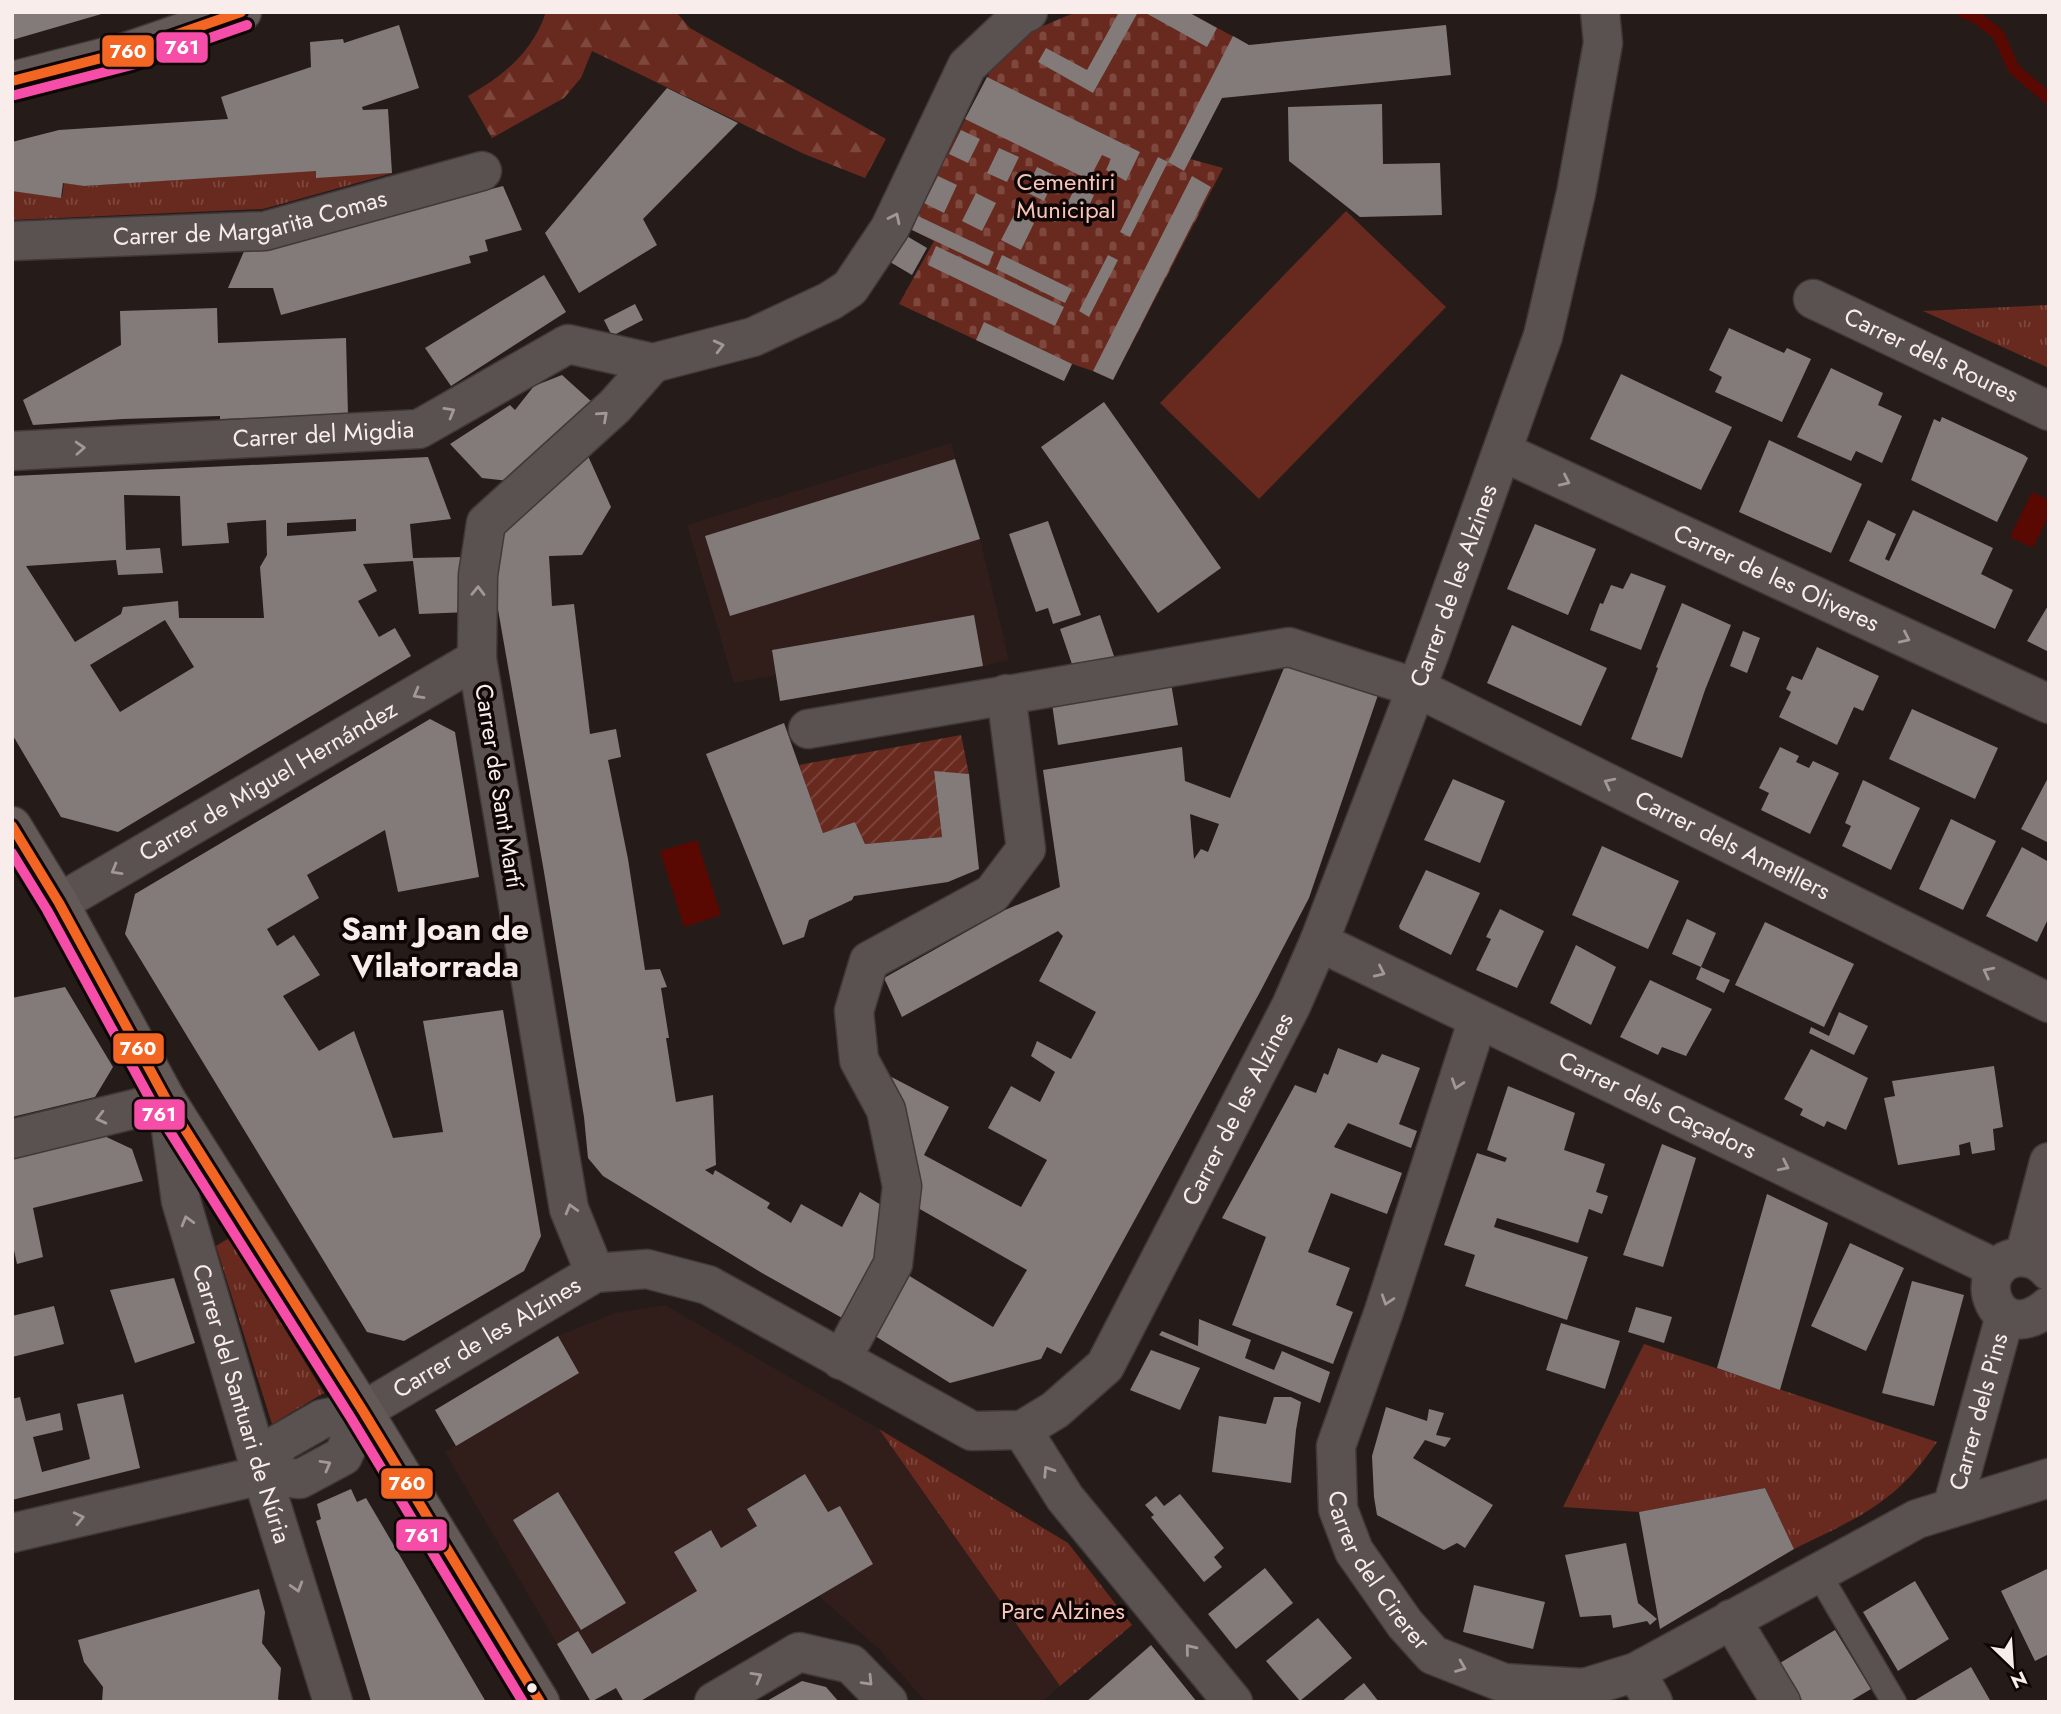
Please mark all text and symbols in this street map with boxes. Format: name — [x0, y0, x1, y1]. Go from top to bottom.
line badge: 761 — [155, 31, 209, 64]
line badge: 760 — [101, 34, 155, 68]
text: 761 — [165, 34, 199, 61]
text: 760 — [110, 38, 146, 65]
park label: Cementiri Municipal — [1016, 164, 1116, 227]
street label: Carrer de Margarita Comas — [112, 180, 391, 254]
one-way arrow — [887, 213, 901, 225]
street label: Carrer dels Roures — [1838, 298, 2025, 411]
one-way arrow — [713, 340, 725, 354]
one-way arrow — [442, 407, 455, 420]
street label: Carrer del Migdia — [232, 411, 415, 456]
one-way arrow — [595, 412, 608, 424]
one-way arrow — [75, 440, 86, 455]
one-way arrow — [1558, 472, 1570, 486]
street label: Carrer de les Alzines — [1400, 479, 1506, 692]
street label: Carrer de les Oliveres — [1668, 515, 1885, 640]
one-way arrow — [470, 586, 486, 596]
one-way arrow — [1898, 630, 1910, 644]
street label: Carrer de Sant Martí — [466, 681, 533, 891]
one-way arrow — [413, 686, 426, 699]
street label: Carrer de Miguel Hernández — [132, 691, 403, 870]
one-way arrow — [1604, 778, 1616, 792]
street label: Carrer dels Ametllers — [1629, 781, 1837, 908]
one-way arrow — [111, 862, 123, 875]
district label: Sant Joan de Vilatorrada — [341, 906, 529, 989]
one-way arrow — [1373, 963, 1385, 977]
one-way arrow — [1983, 967, 1995, 981]
street label: Carrer de les Alzines — [1173, 1006, 1302, 1212]
line badge: 760 — [112, 1032, 165, 1065]
text: 760 — [120, 1035, 156, 1062]
street label: Carrer dels Caçadors — [1553, 1042, 1763, 1168]
one-way arrow — [1451, 1077, 1466, 1089]
line badge: 761 — [133, 1098, 186, 1131]
text: 761 — [142, 1101, 176, 1128]
one-way arrow — [95, 1109, 107, 1124]
one-way arrow — [1777, 1158, 1789, 1172]
one-way arrow — [564, 1203, 579, 1215]
one-way arrow — [181, 1215, 196, 1227]
street label: Carrer del Santuari de Núria — [184, 1260, 300, 1548]
street label: Carrer de les Alzines — [386, 1267, 587, 1406]
one-way arrow — [1381, 1294, 1396, 1306]
street label: Carrer dels Pins — [1940, 1329, 2017, 1494]
one-way arrow — [319, 1460, 331, 1473]
one-way arrow — [1044, 1466, 1057, 1479]
line badge: 760 — [380, 1467, 434, 1500]
text: 760 — [389, 1470, 425, 1497]
street label: Carrer del Cirerer — [1320, 1490, 1439, 1658]
one-way arrow — [73, 1511, 85, 1526]
line badge: 761 — [395, 1518, 448, 1552]
text: 761 — [405, 1522, 439, 1549]
one-way arrow — [289, 1580, 303, 1592]
park label: Parc Alzines — [1001, 1593, 1125, 1628]
north arrow — [1977, 1630, 2047, 1700]
one-way arrow — [1186, 1644, 1199, 1656]
one-way arrow — [1454, 1658, 1466, 1672]
text: N — [2006, 1665, 2032, 1695]
one-way arrow — [749, 1672, 762, 1685]
one-way arrow — [860, 1673, 873, 1686]
unlabelled marker — [525, 1681, 539, 1695]

